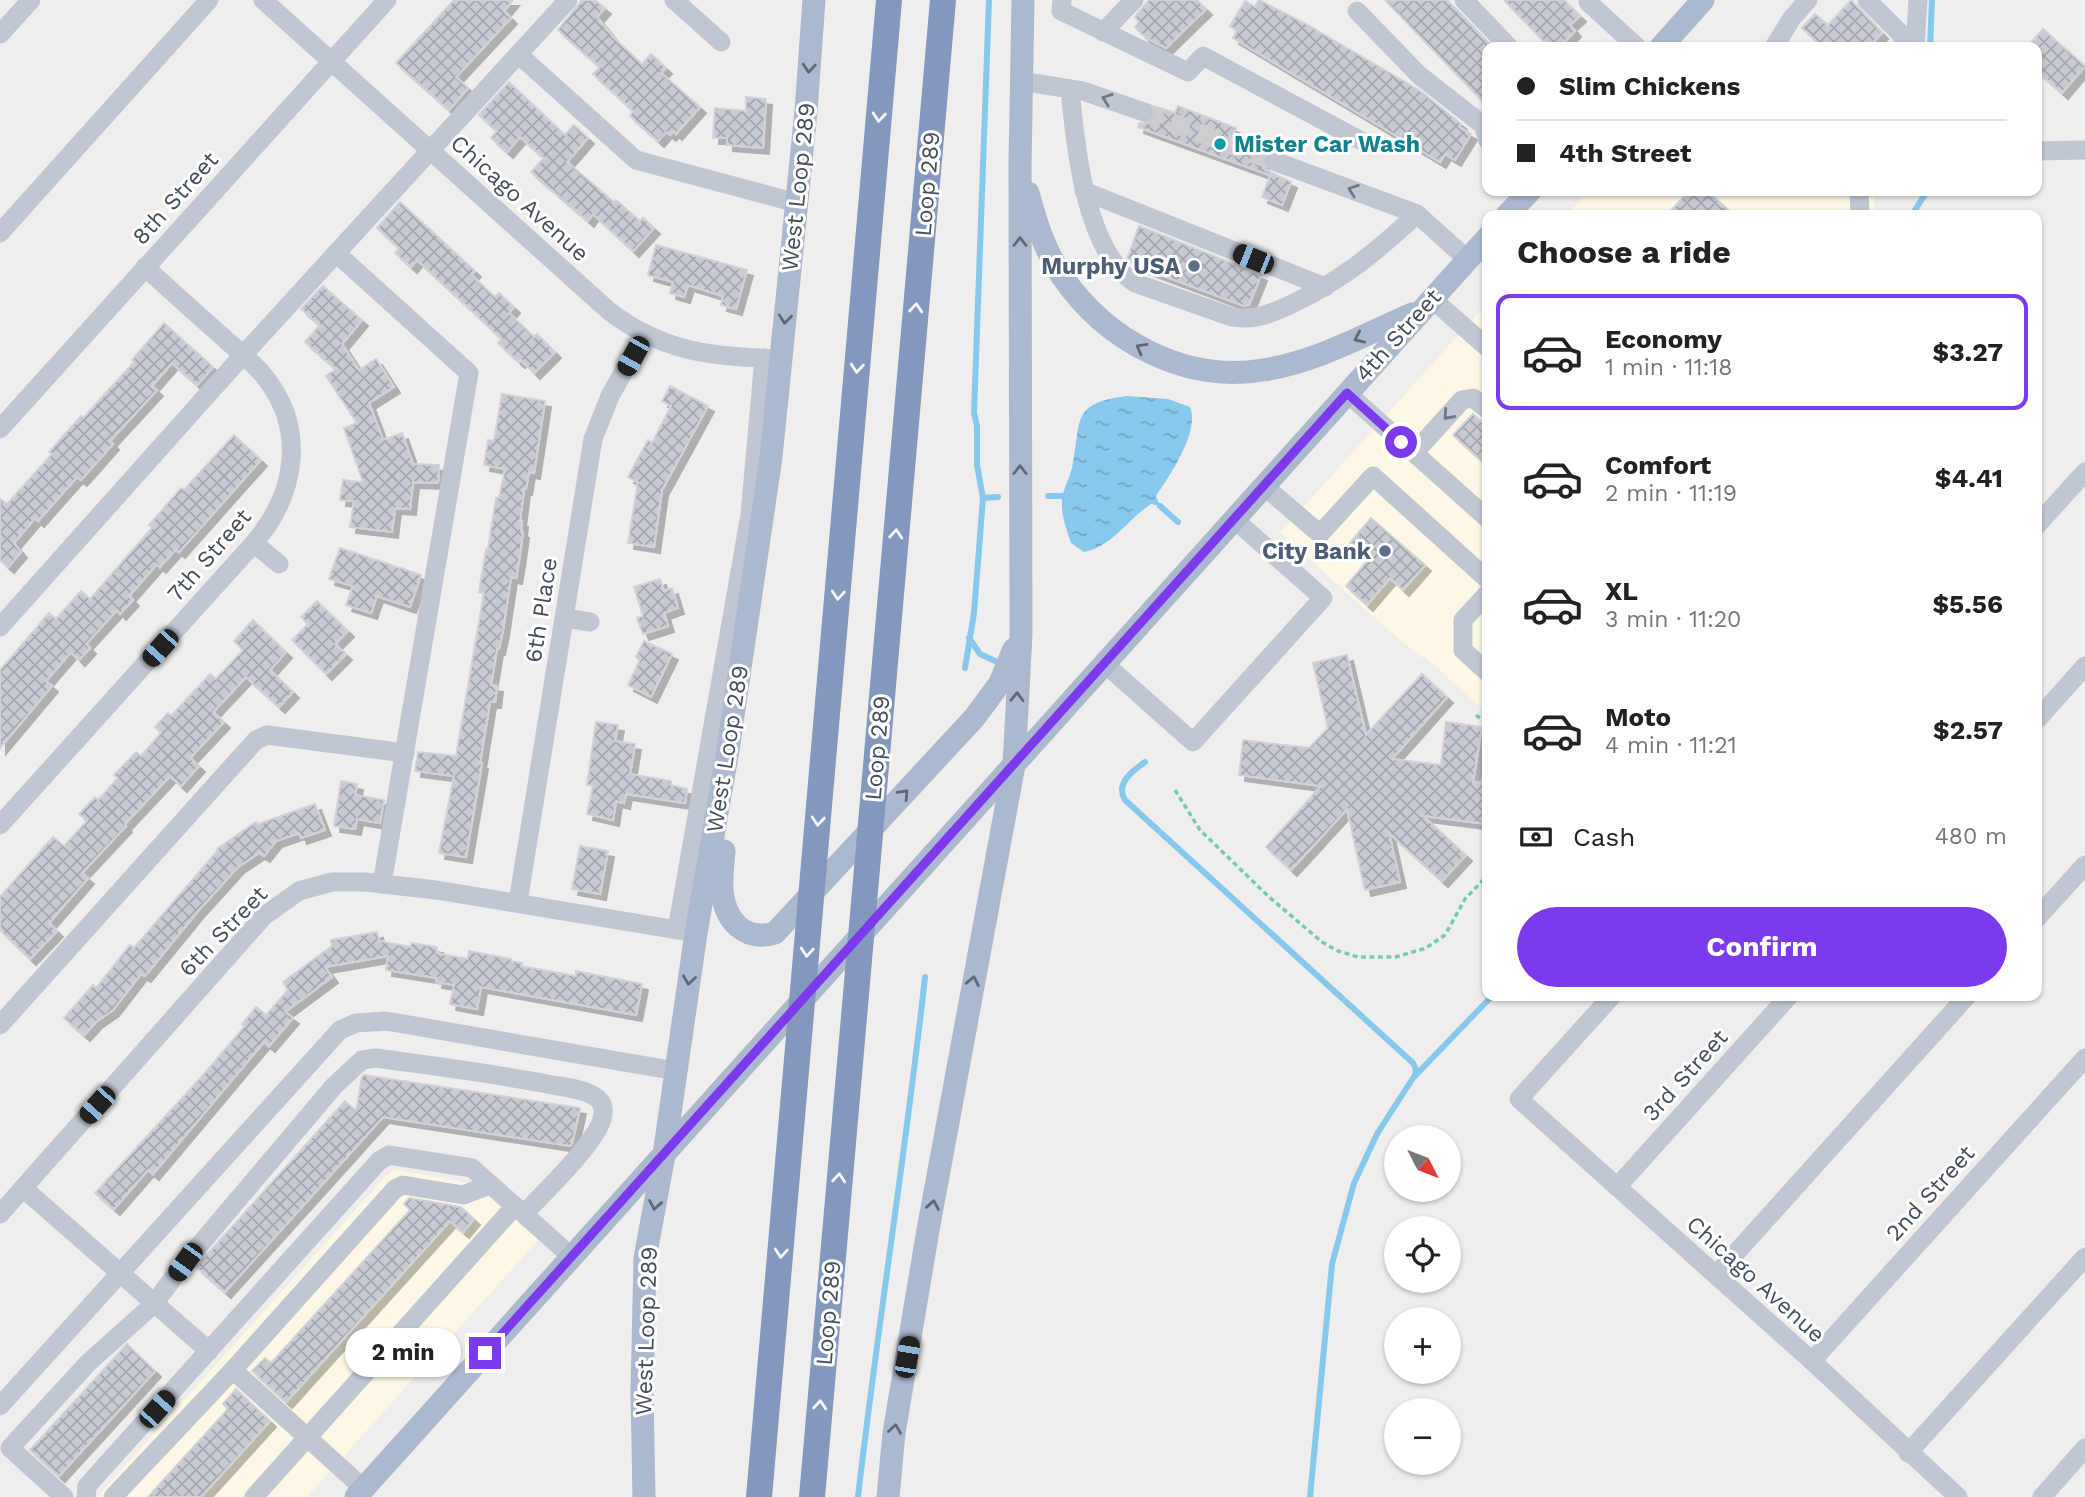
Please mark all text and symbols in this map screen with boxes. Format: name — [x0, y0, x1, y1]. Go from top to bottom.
one-way arrow — [802, 63, 817, 74]
text: Slim Chickens — [1559, 71, 1740, 101]
one-way arrow — [1101, 93, 1114, 107]
street label: West Loop 289 — [776, 101, 821, 273]
one-way arrow — [872, 112, 887, 123]
street label: Chicago Avenue — [445, 129, 594, 267]
street label: Loop 289 — [909, 131, 946, 238]
place label: Mister Car Wash — [1234, 131, 1420, 158]
marker: Mister Car Wash — [1212, 136, 1228, 152]
text: 4th Street — [1559, 138, 1692, 168]
street label: 8th Street — [127, 146, 224, 250]
one-way arrow — [1348, 185, 1360, 199]
text: Choose a ride — [1517, 233, 1731, 271]
one-way arrow — [1012, 236, 1028, 247]
car — [1230, 241, 1277, 277]
place label: Murphy USA — [1041, 253, 1180, 280]
marker: Murphy USA — [1186, 258, 1202, 274]
street label: 4th Street — [1350, 283, 1447, 387]
one-way arrow — [908, 302, 923, 313]
one-way arrow — [778, 314, 793, 325]
icon: car — [1521, 321, 1584, 384]
text: Economy — [1605, 324, 1722, 354]
one-way arrow — [1354, 330, 1366, 344]
car — [614, 333, 653, 379]
text: $3.27 — [1933, 337, 2003, 367]
one-way arrow — [1136, 343, 1148, 356]
text: 1 min · 11:18 — [1605, 354, 1732, 381]
one-way arrow — [850, 363, 865, 374]
one-way arrow — [1444, 407, 1456, 420]
route start — [1385, 426, 1417, 458]
icon: car — [1521, 447, 1584, 510]
text: Comfort — [1605, 450, 1711, 480]
text: $4.41 — [1935, 463, 2003, 493]
one-way arrow — [1013, 464, 1028, 475]
text: 2 min · 11:19 — [1605, 480, 1737, 507]
street label: 7th Street — [162, 503, 257, 607]
one-way arrow — [888, 529, 903, 540]
place label: City Bank — [1262, 538, 1372, 565]
marker: City Bank — [1377, 543, 1393, 559]
street label: 6th Place — [520, 556, 563, 665]
icon: car — [1521, 573, 1584, 636]
text: XL — [1605, 576, 1638, 606]
one-way arrow — [831, 589, 846, 600]
text: $5.56 — [1932, 589, 2003, 619]
text: 3 min · 11:20 — [1605, 606, 1741, 633]
car — [139, 625, 182, 671]
street label: West Loop 289 — [701, 663, 754, 835]
one-way arrow — [1010, 691, 1025, 702]
street label: Loop 289 — [859, 695, 896, 802]
icon: car — [1521, 699, 1584, 762]
text: Moto — [1605, 702, 1671, 732]
text: $2.57 — [1933, 715, 2003, 745]
text: 4 min · 11:21 — [1605, 732, 1737, 759]
one-way arrow — [895, 789, 908, 802]
one-way arrow — [811, 816, 826, 827]
icon: cash — [1517, 818, 1555, 856]
text: Cash — [1573, 822, 1635, 852]
text: 480 m — [1935, 823, 2007, 850]
street label: 6th Street — [174, 880, 273, 982]
button: Confirm — [1517, 907, 2007, 987]
one-way arrow — [800, 947, 815, 958]
one-way arrow — [682, 974, 697, 986]
one-way arrow — [965, 975, 980, 987]
street label: 3rd Street — [1637, 1024, 1734, 1127]
car — [76, 1082, 119, 1128]
north arrow — [1384, 1125, 1461, 1202]
map controls — [1384, 1125, 1461, 1475]
street label: 2nd Street — [1880, 1140, 1981, 1247]
one-way arrow — [831, 1172, 846, 1183]
one-way arrow — [648, 1199, 663, 1211]
one-way arrow — [925, 1199, 940, 1211]
street label: Chicago Avenue — [1681, 1210, 1830, 1348]
button: locate — [1384, 1216, 1461, 1293]
car — [165, 1239, 206, 1285]
street label: West Loop 289 — [630, 1246, 663, 1416]
one-way arrow — [774, 1247, 789, 1258]
street label: Loop 289 — [810, 1260, 847, 1367]
button: + — [1384, 1307, 1461, 1384]
callout: 2 min — [345, 1328, 461, 1378]
car — [894, 1334, 921, 1380]
route end — [469, 1337, 501, 1369]
text: 2 min — [372, 1339, 434, 1366]
car — [136, 1386, 179, 1432]
button: − — [1384, 1398, 1461, 1475]
one-way arrow — [812, 1399, 827, 1410]
one-way arrow — [887, 1423, 902, 1435]

